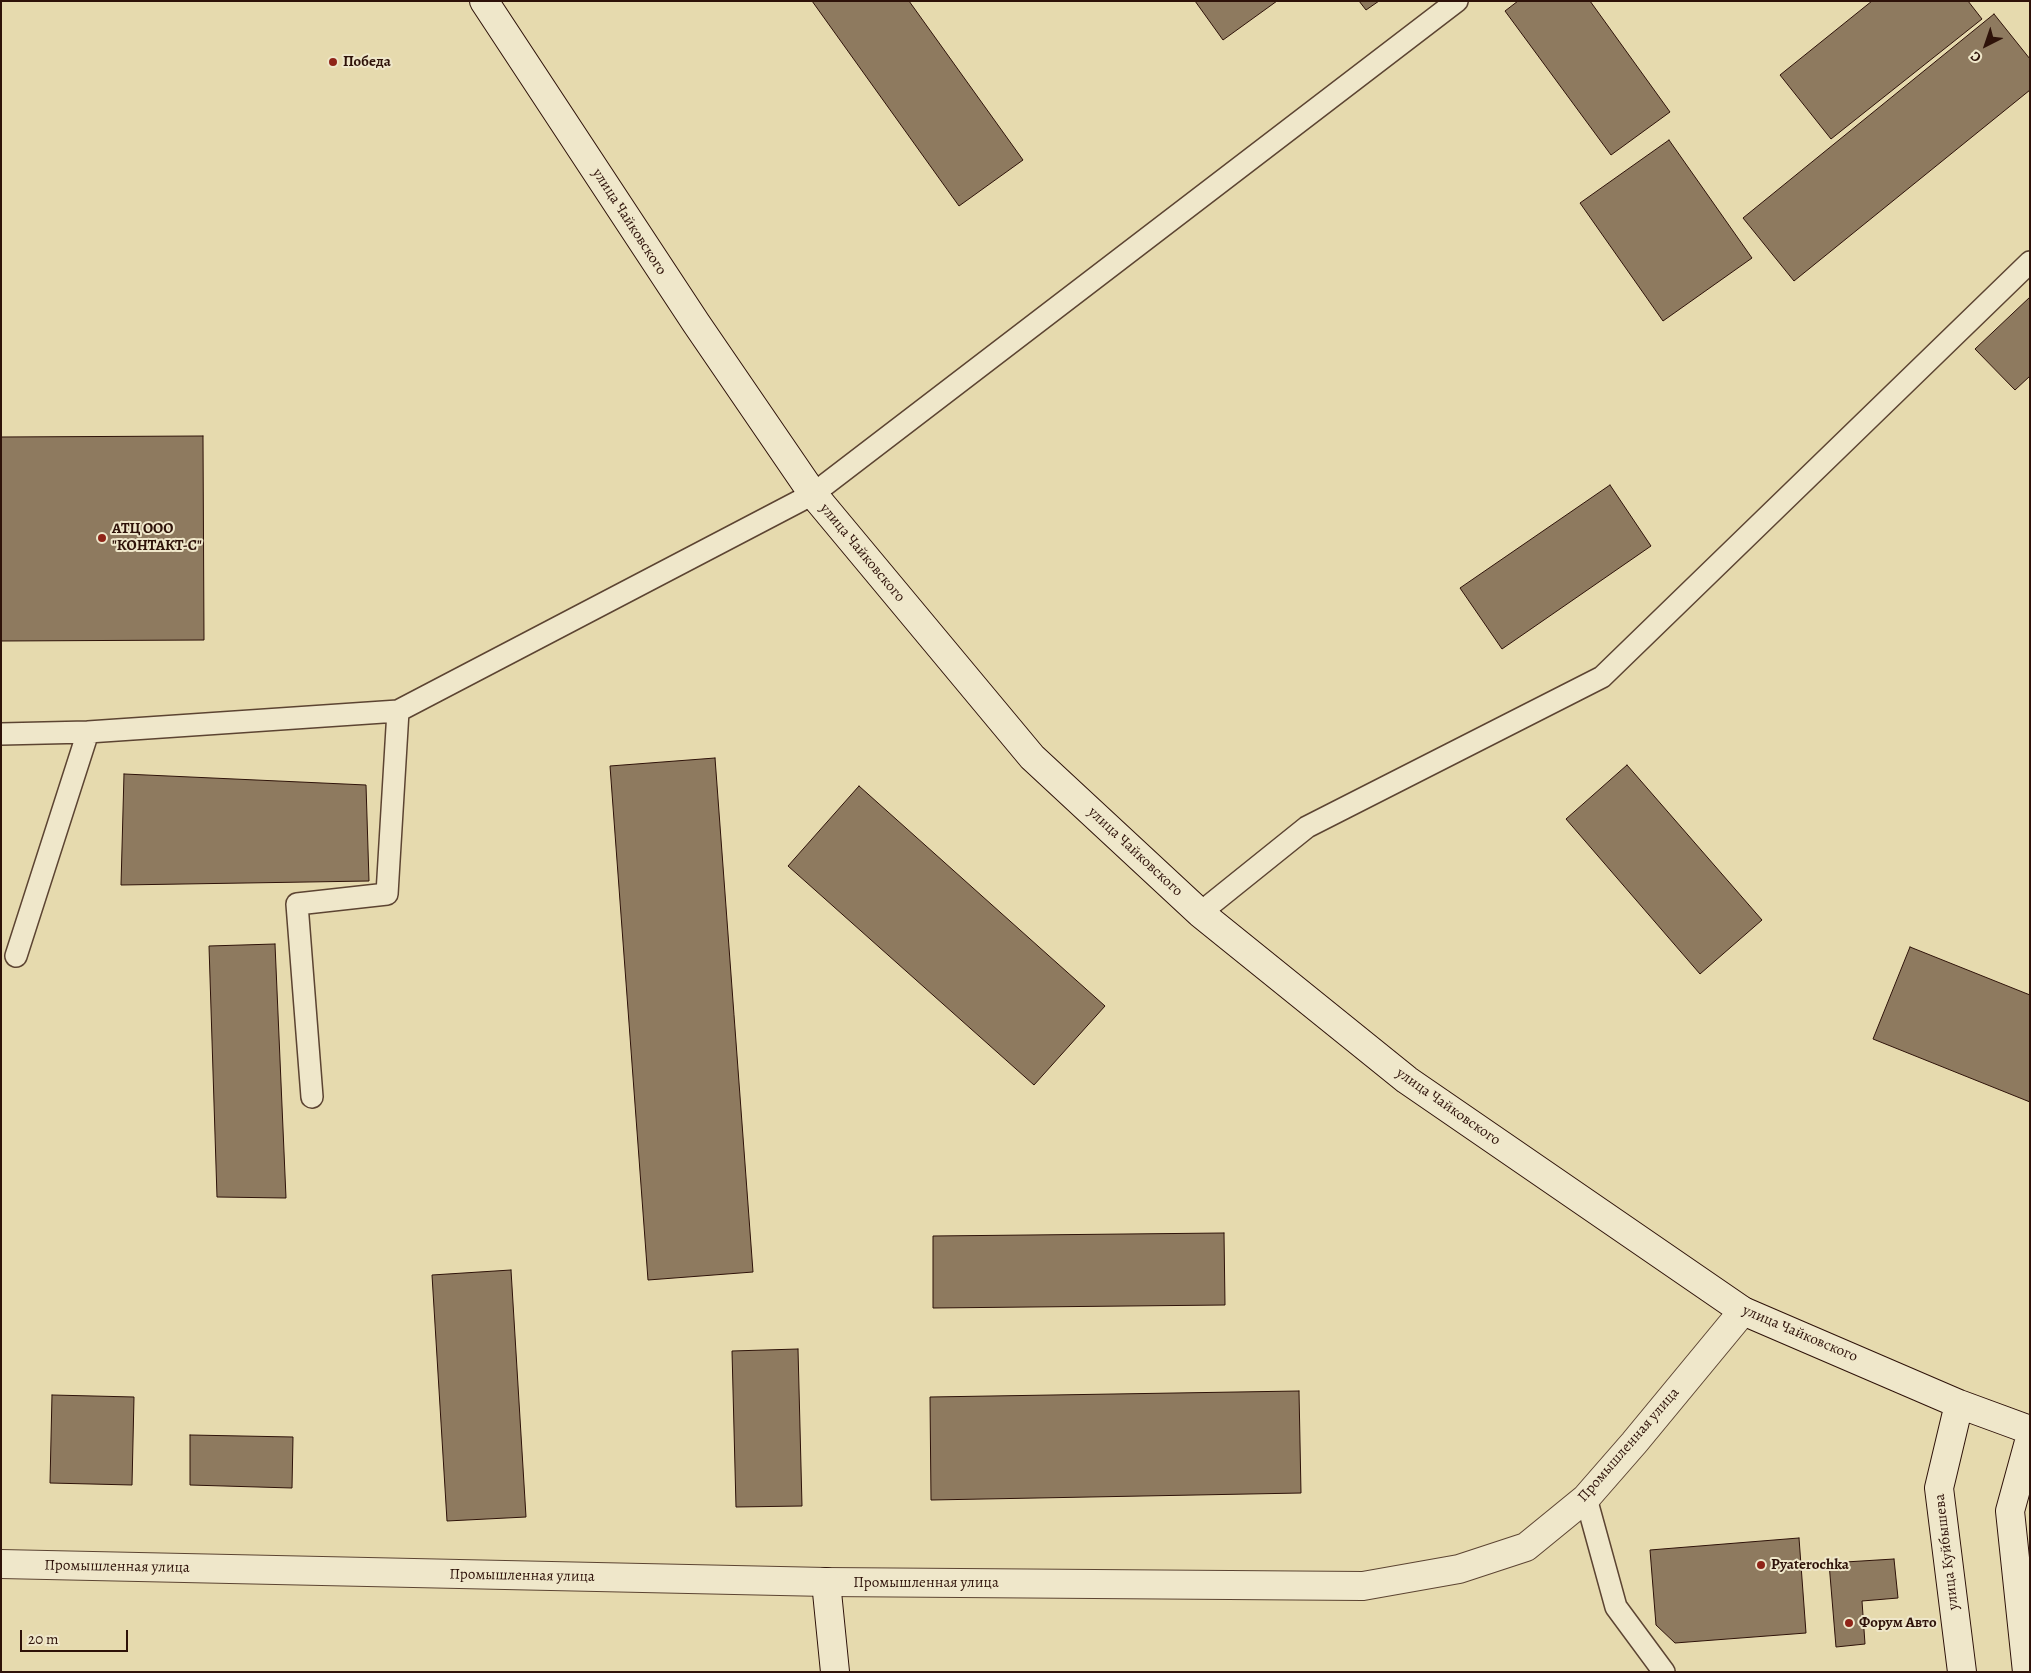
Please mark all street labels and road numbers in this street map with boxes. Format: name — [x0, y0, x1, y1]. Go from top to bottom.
street label: улица Чайковского — [588, 165, 670, 279]
street label: улица Чайковского — [815, 500, 909, 606]
street label: улица Чайковского — [1084, 803, 1186, 901]
street label: улица Чайковского — [1392, 1064, 1504, 1150]
street label: улица Чайковского — [1740, 1302, 1860, 1366]
street label: Промышленная улица — [1574, 1384, 1684, 1506]
street label: улица Куйбышева — [1931, 1493, 1963, 1611]
street label: Промышленная улица — [44, 1557, 190, 1577]
street label: Промышленная улица — [449, 1566, 595, 1586]
street label: Промышленная улица — [853, 1574, 999, 1592]

